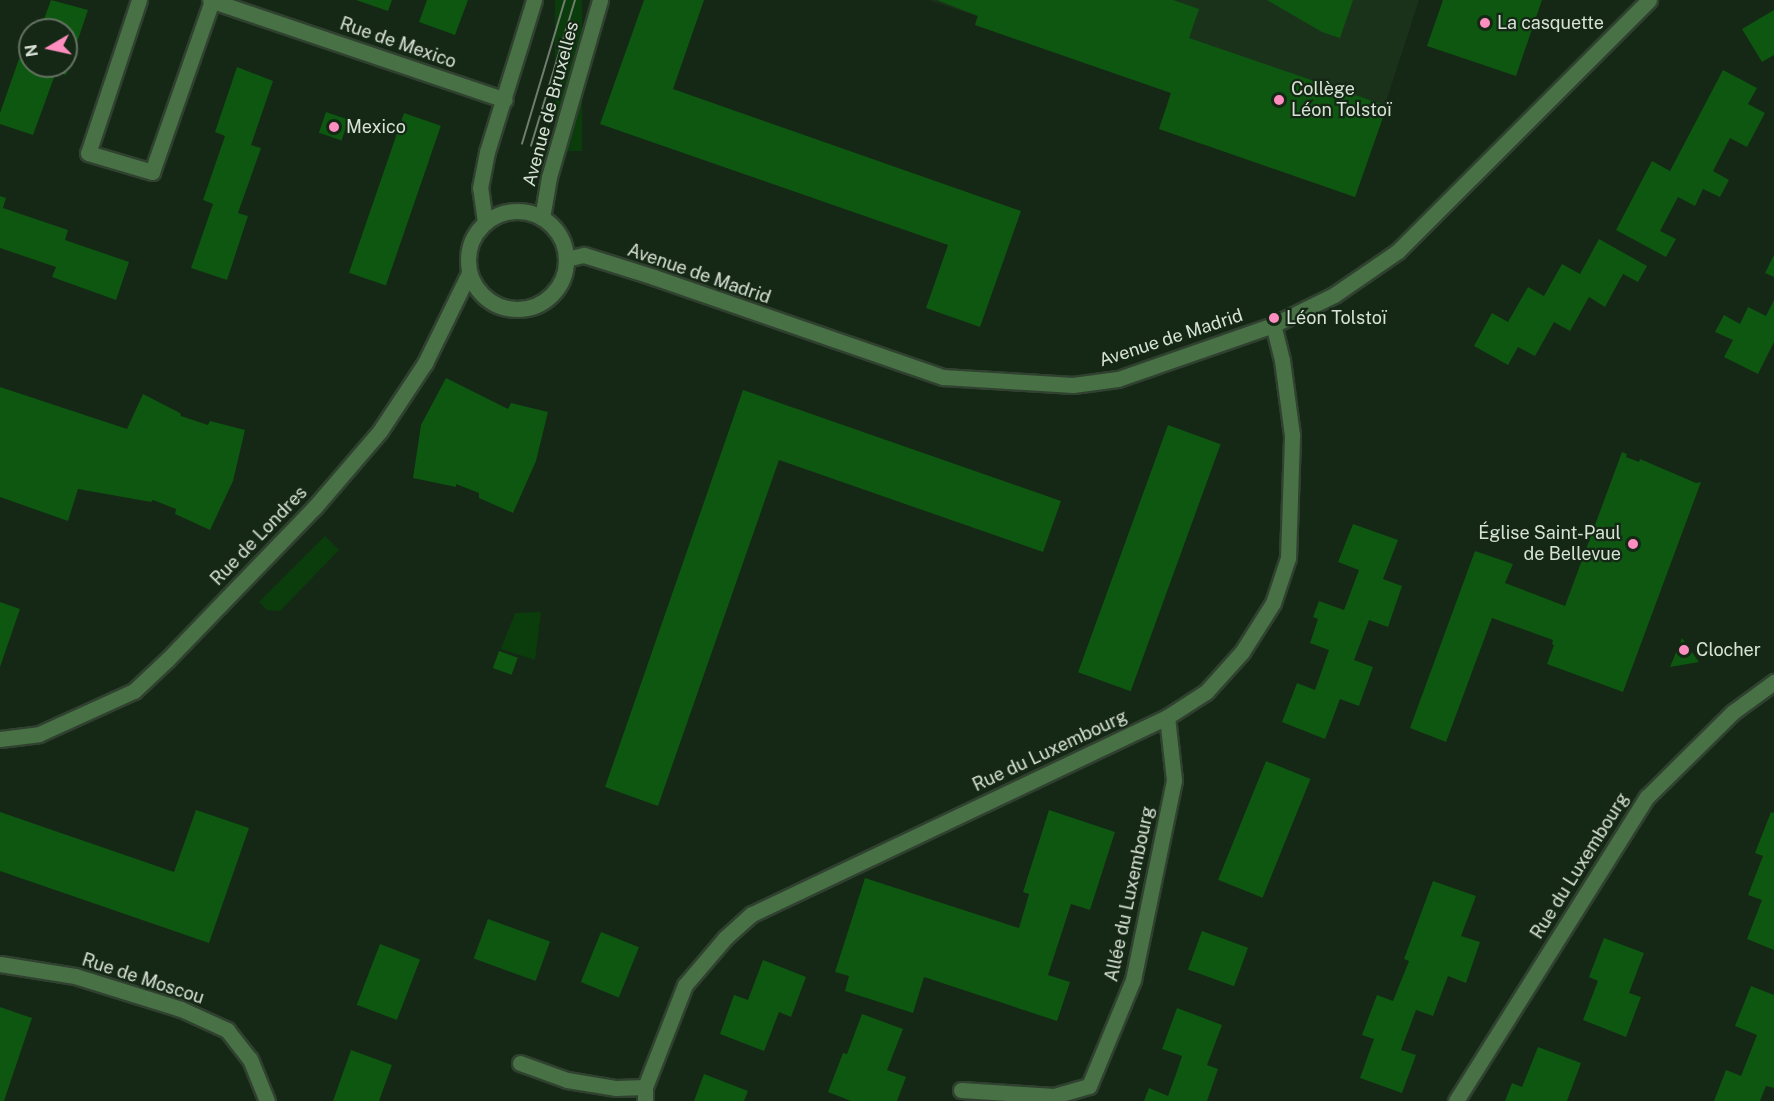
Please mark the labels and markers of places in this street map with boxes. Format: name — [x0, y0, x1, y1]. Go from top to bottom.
place label: La casquette — [1497, 12, 1604, 34]
marker: La casquette — [1478, 16, 1492, 30]
place label: Collège Léon Tolstoï — [1291, 79, 1392, 122]
marker: Collège Léon Tolstoï — [1272, 93, 1286, 107]
place label: Mexico — [346, 116, 406, 138]
marker: Mexico — [327, 120, 341, 134]
place label: Léon Tolstoï — [1286, 307, 1387, 329]
marker: Léon Tolstoï — [1267, 311, 1281, 325]
place label: Église Saint-Paul de Bellevue — [1478, 523, 1621, 566]
marker: Église Saint-Paul de Bellevue — [1626, 537, 1640, 551]
place label: Clocher — [1696, 639, 1761, 661]
marker: Clocher — [1677, 643, 1691, 657]

